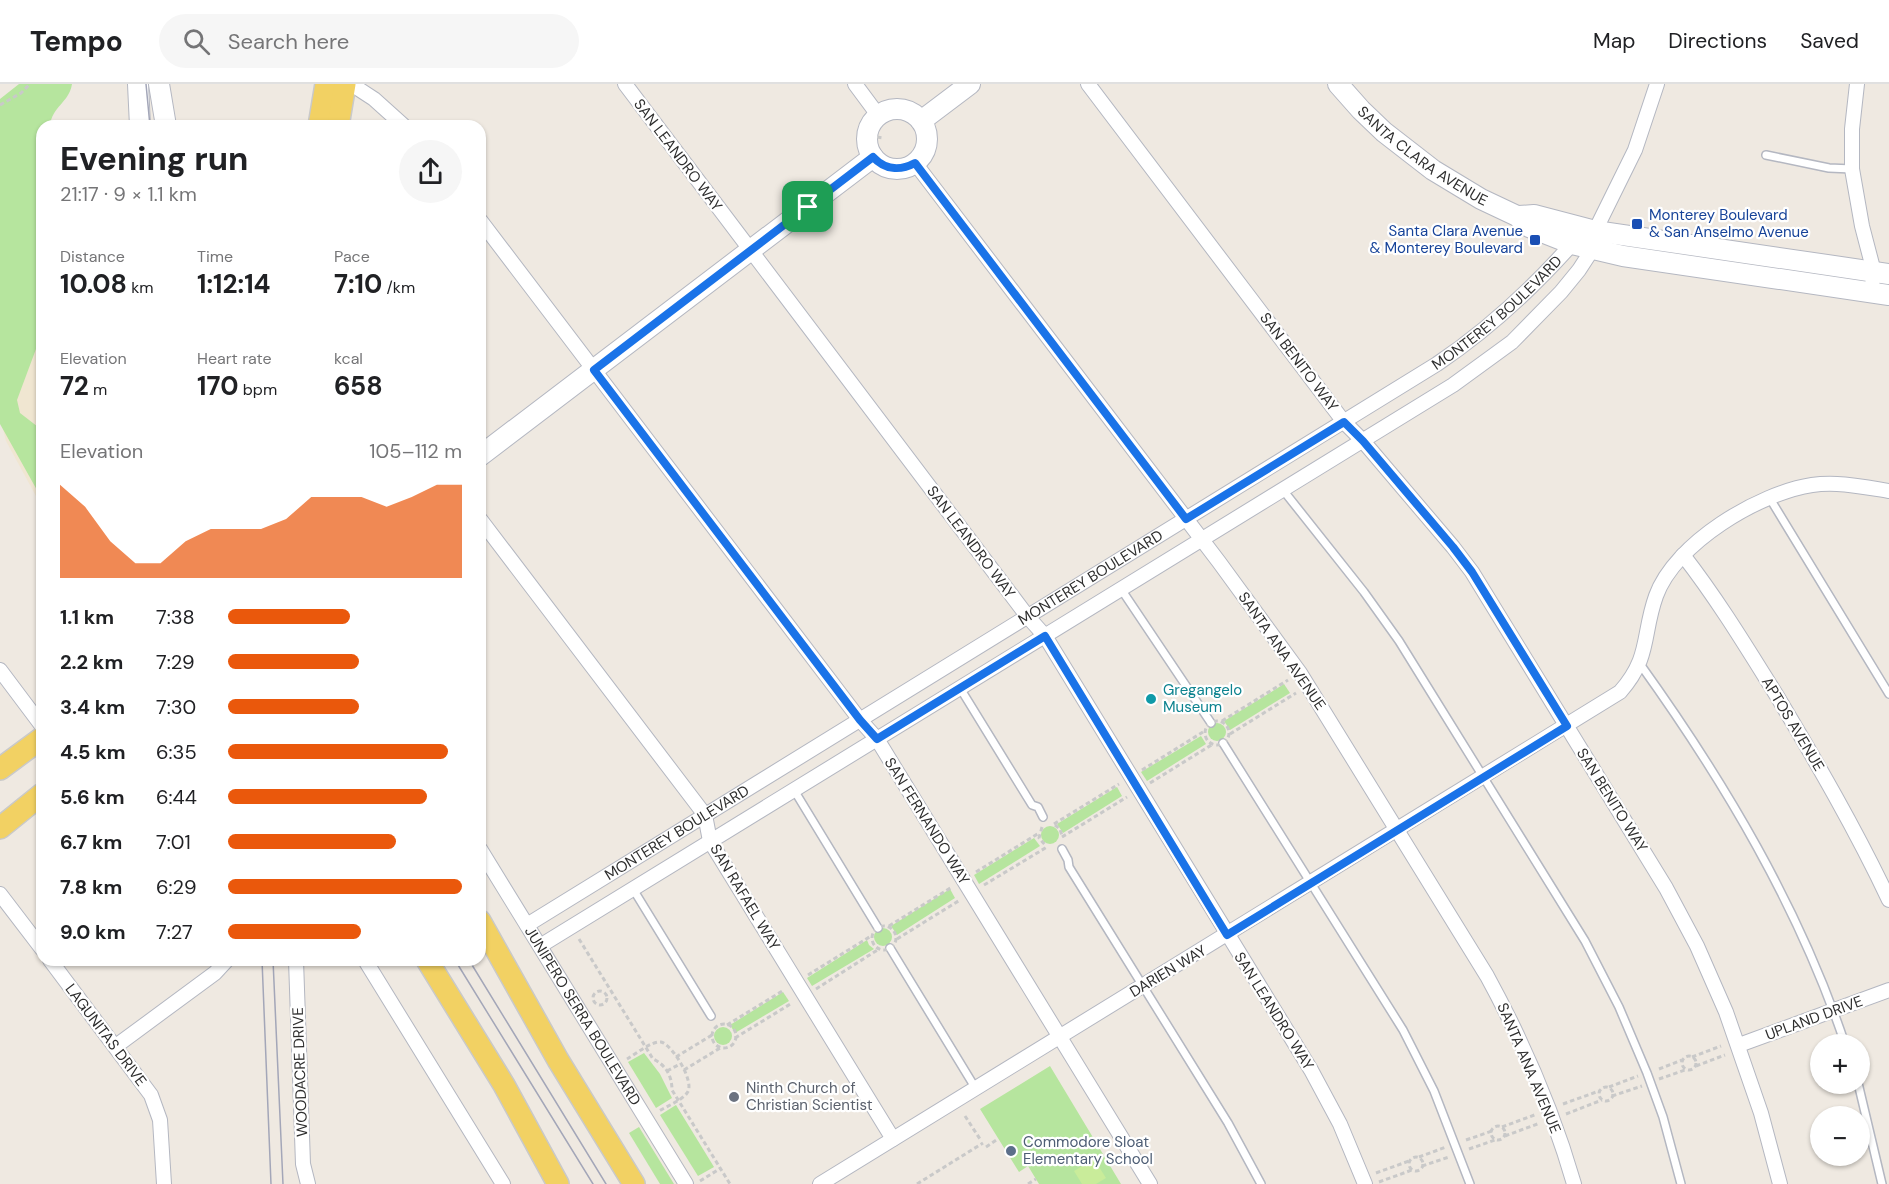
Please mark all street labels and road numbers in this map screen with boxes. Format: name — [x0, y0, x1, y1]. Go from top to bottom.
street label: SAN LEANDRO WAY — [629, 95, 727, 215]
street label: SANTA CLARA AVENUE — [1353, 102, 1491, 211]
street label: MONTEREY BOULEVARD — [1428, 251, 1566, 375]
street label: SAN BENITO WAY — [1255, 308, 1343, 416]
street label: SAN LEANDRO WAY — [922, 482, 1020, 602]
street label: MONTEREY BOULEVARD — [1014, 525, 1167, 630]
street label: SANTA ANA AVENUE — [1234, 588, 1330, 714]
street label: APTOS AVENUE — [1757, 673, 1829, 775]
street label: SAN BENITO WAY — [1572, 744, 1652, 856]
street label: SAN FERNANDO WAY — [880, 754, 974, 888]
street label: MONTEREY BOULEVARD — [601, 780, 753, 885]
street label: SAN RAFAEL WAY — [705, 840, 785, 954]
street label: JUNIPERO SERRA BOULEVARD — [520, 923, 645, 1109]
street label: DARIEN WAY — [1126, 940, 1210, 1002]
street label: SAN LEANDRO WAY — [1230, 948, 1319, 1074]
street label: LAGUNITAS DRIVE — [61, 980, 151, 1090]
street label: UPLAND DRIVE — [1763, 991, 1865, 1045]
street label: SANTA ANA AVENUE — [1492, 1000, 1566, 1136]
street label: WOODACRE DRIVE — [288, 1007, 312, 1137]

